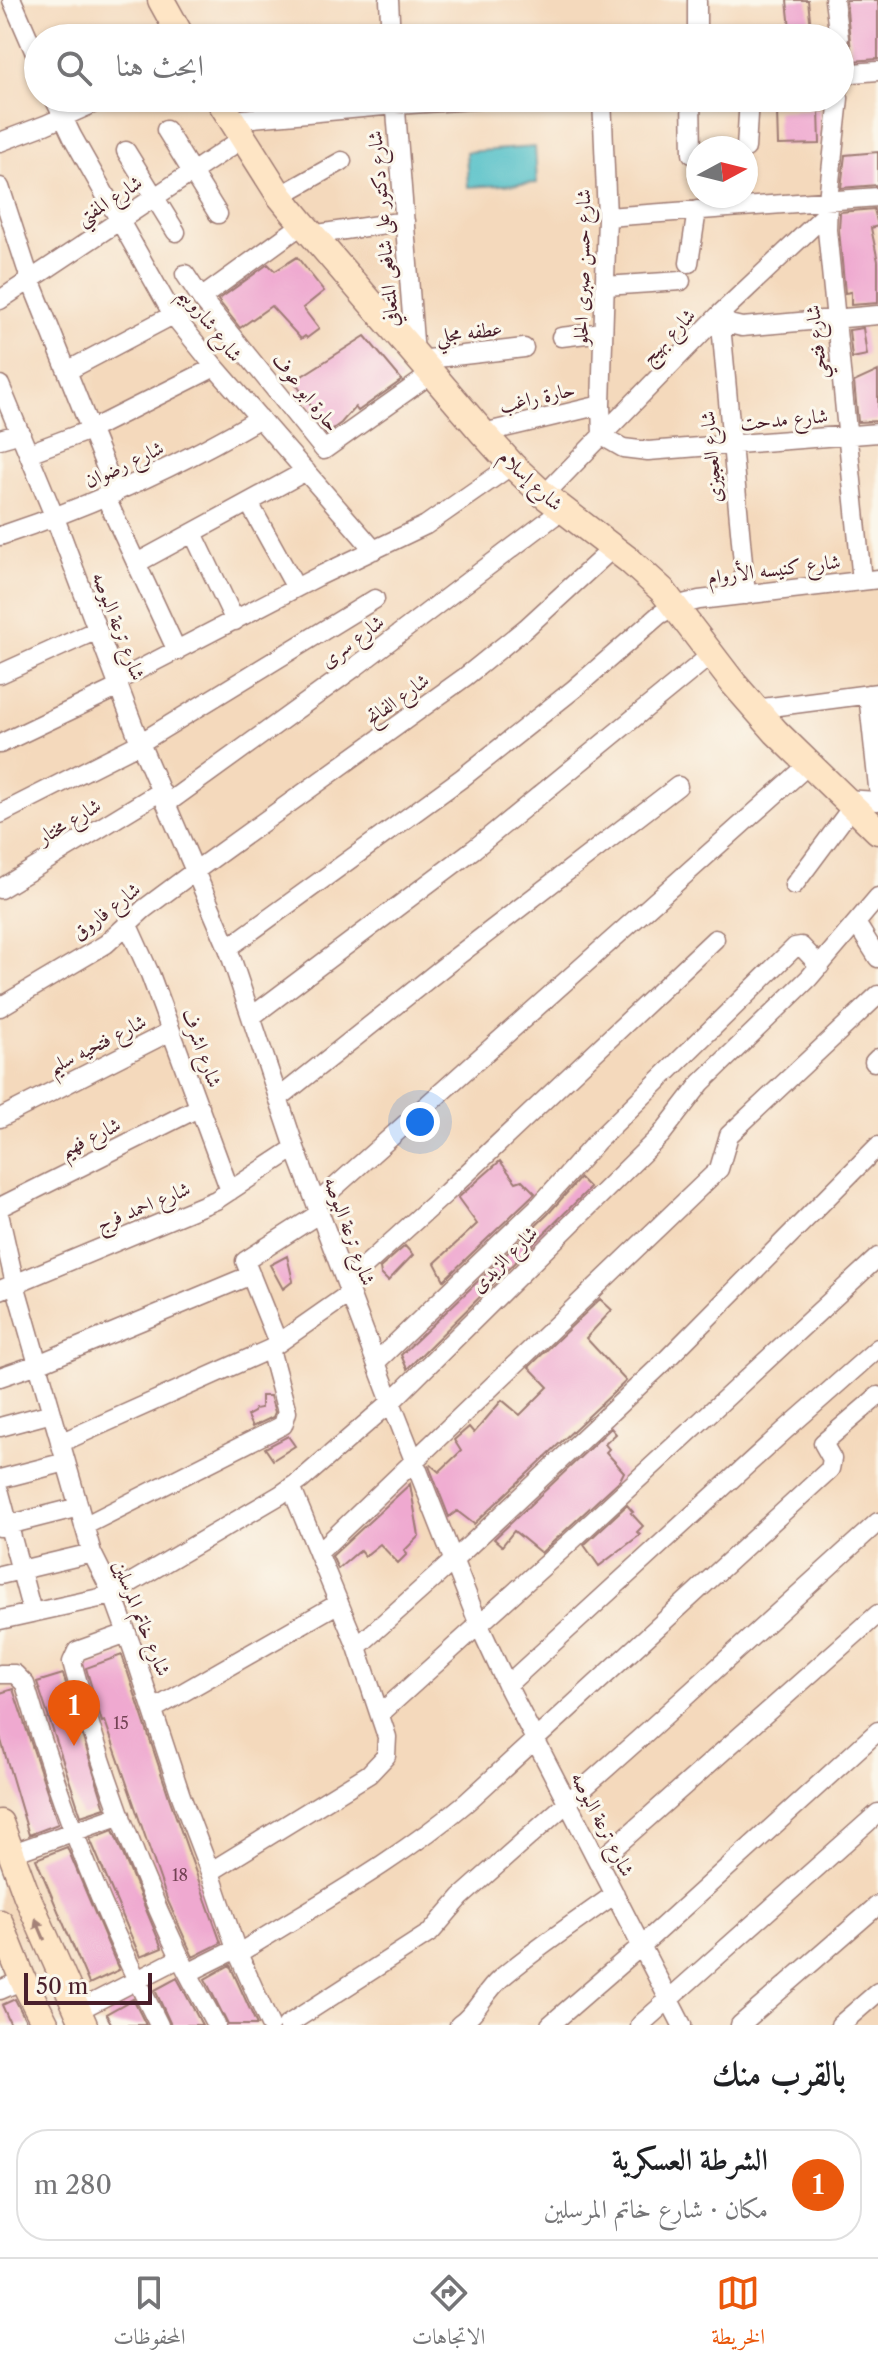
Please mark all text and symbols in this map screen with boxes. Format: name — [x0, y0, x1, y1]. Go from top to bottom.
search box — [24, 24, 854, 112]
icon: search — [52, 46, 96, 90]
text: ابحث هنا — [116, 47, 204, 84]
street label: شارع دكتور على شافعى المتعافي — [362, 129, 410, 328]
north arrow — [686, 136, 758, 208]
street label: شارع المفتي — [72, 170, 150, 236]
street label: شارع حسن صبرى الحلو — [569, 189, 601, 347]
street label: شارع شاروبيم — [168, 282, 248, 371]
street label: شارع بهيج — [636, 303, 705, 373]
street label: شارع فتحي — [800, 303, 839, 380]
street label: عطفه مجلي — [435, 316, 504, 356]
street label: حارة ابو عوف — [266, 348, 345, 437]
street label: حارة راغب — [497, 377, 578, 419]
street label: شارع مدحت — [739, 403, 829, 441]
street label: شارع العجيزى — [695, 410, 733, 504]
street label: شارع رضوان — [81, 435, 170, 498]
street label: شارع إسلام — [490, 444, 568, 520]
street label: شارع كنيسه الأروام — [706, 546, 843, 595]
street label: شارع ترعة البوصه — [82, 568, 151, 686]
street label: شارع سرى — [316, 609, 392, 677]
street label: شارع الفاتح — [360, 668, 437, 735]
street label: شارع مختار — [31, 793, 108, 855]
street label: شارع فاروق — [67, 877, 149, 950]
street label: شارع اشرف — [171, 1005, 227, 1093]
street label: شارع فتحيه سليم — [44, 1009, 154, 1086]
your location — [400, 1102, 440, 1142]
street label: شارع فهيم — [56, 1112, 128, 1169]
street label: شارع ترعة البوصه — [314, 1173, 381, 1291]
street label: شارع احمد فرج — [92, 1176, 196, 1241]
street label: شارع الزيدى — [466, 1221, 547, 1302]
street label: شارع خاتم المرسلين — [102, 1557, 176, 1682]
pin: 1 — [48, 1680, 100, 1746]
house number: 15 — [113, 1713, 129, 1733]
street label: شارع ترعة البوصه — [561, 1768, 640, 1883]
house number: 18 — [172, 1865, 188, 1885]
one-way arrow — [34, 1917, 47, 1941]
scale bar — [24, 1969, 152, 2005]
text: 50 m — [36, 1973, 88, 2000]
text: بالقرب منك — [712, 2052, 846, 2094]
text: الشرطة العسكرية — [612, 2141, 768, 2178]
text: 280 m — [34, 2169, 112, 2201]
text: 1 — [812, 2169, 824, 2201]
text: مكان · شارع خاتم المرسلين — [544, 2193, 768, 2225]
tab: المحفوظات — [113, 2271, 186, 2358]
tab: الاتجاهات — [412, 2271, 485, 2358]
tab: الخريطة — [711, 2271, 765, 2358]

